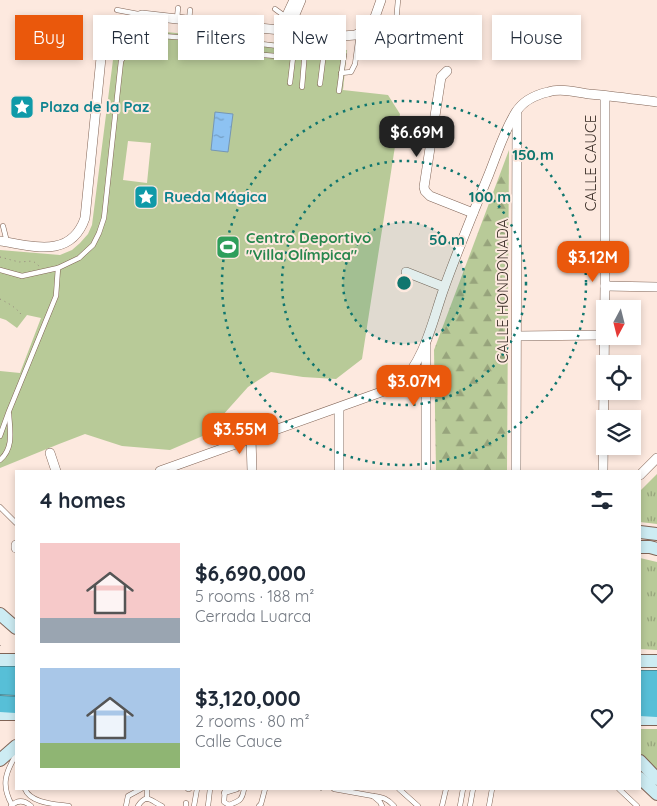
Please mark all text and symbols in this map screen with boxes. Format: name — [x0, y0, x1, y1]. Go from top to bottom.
chip: Buy — [15, 15, 83, 60]
chip: Rent — [93, 15, 168, 60]
chip: Filters — [178, 15, 264, 60]
chip: New — [274, 15, 346, 60]
chip: Apartment — [356, 15, 482, 60]
chip: House — [492, 15, 581, 60]
place icon: Plaza de la Paz — [9, 94, 35, 120]
place label: Plaza de la Paz — [40, 97, 149, 116]
street label: CALLE CAUCE — [581, 115, 600, 211]
pin: $6.69M — [376, 116, 458, 158]
text: $6.69M — [390, 122, 444, 142]
text: 150 m — [512, 145, 554, 164]
place icon: Rueda Mágica — [133, 184, 159, 210]
place label: Rueda Mágica — [164, 187, 267, 206]
text: 100 m — [469, 187, 511, 206]
street label: CALLE HONDONADA — [493, 218, 512, 363]
place label: Centro Deportivo "Villa Olímpica" — [246, 228, 371, 264]
text: 50 m — [429, 230, 465, 249]
sports icon: Centro Deportivo "Villa Olímpica" — [215, 234, 241, 260]
pin: $3.12M — [552, 240, 634, 283]
text: $3.12M — [568, 247, 618, 267]
centre of rings — [395, 274, 413, 292]
north arrow — [596, 300, 641, 345]
map controls — [596, 300, 641, 455]
button: locate — [596, 355, 641, 400]
pin: $3.07M — [373, 364, 455, 407]
text: $3.07M — [387, 371, 441, 391]
button: layers — [596, 410, 641, 455]
pin: $3.55M — [199, 412, 281, 455]
text: $3.55M — [213, 419, 267, 439]
icon: filters — [588, 486, 616, 514]
text: 4 homes — [40, 487, 126, 513]
text: $6,690,000 — [195, 560, 306, 586]
icon: home — [80, 563, 140, 623]
icon: heart — [588, 579, 616, 607]
text: 5 rooms · 188 m² — [195, 586, 314, 606]
text: Cerrada Luarca — [195, 606, 311, 626]
text: $3,120,000 — [195, 685, 301, 711]
icon: home — [80, 688, 140, 748]
icon: heart — [588, 704, 616, 732]
text: 2 rooms · 80 m² — [195, 711, 310, 731]
text: Calle Cauce — [195, 731, 282, 751]

